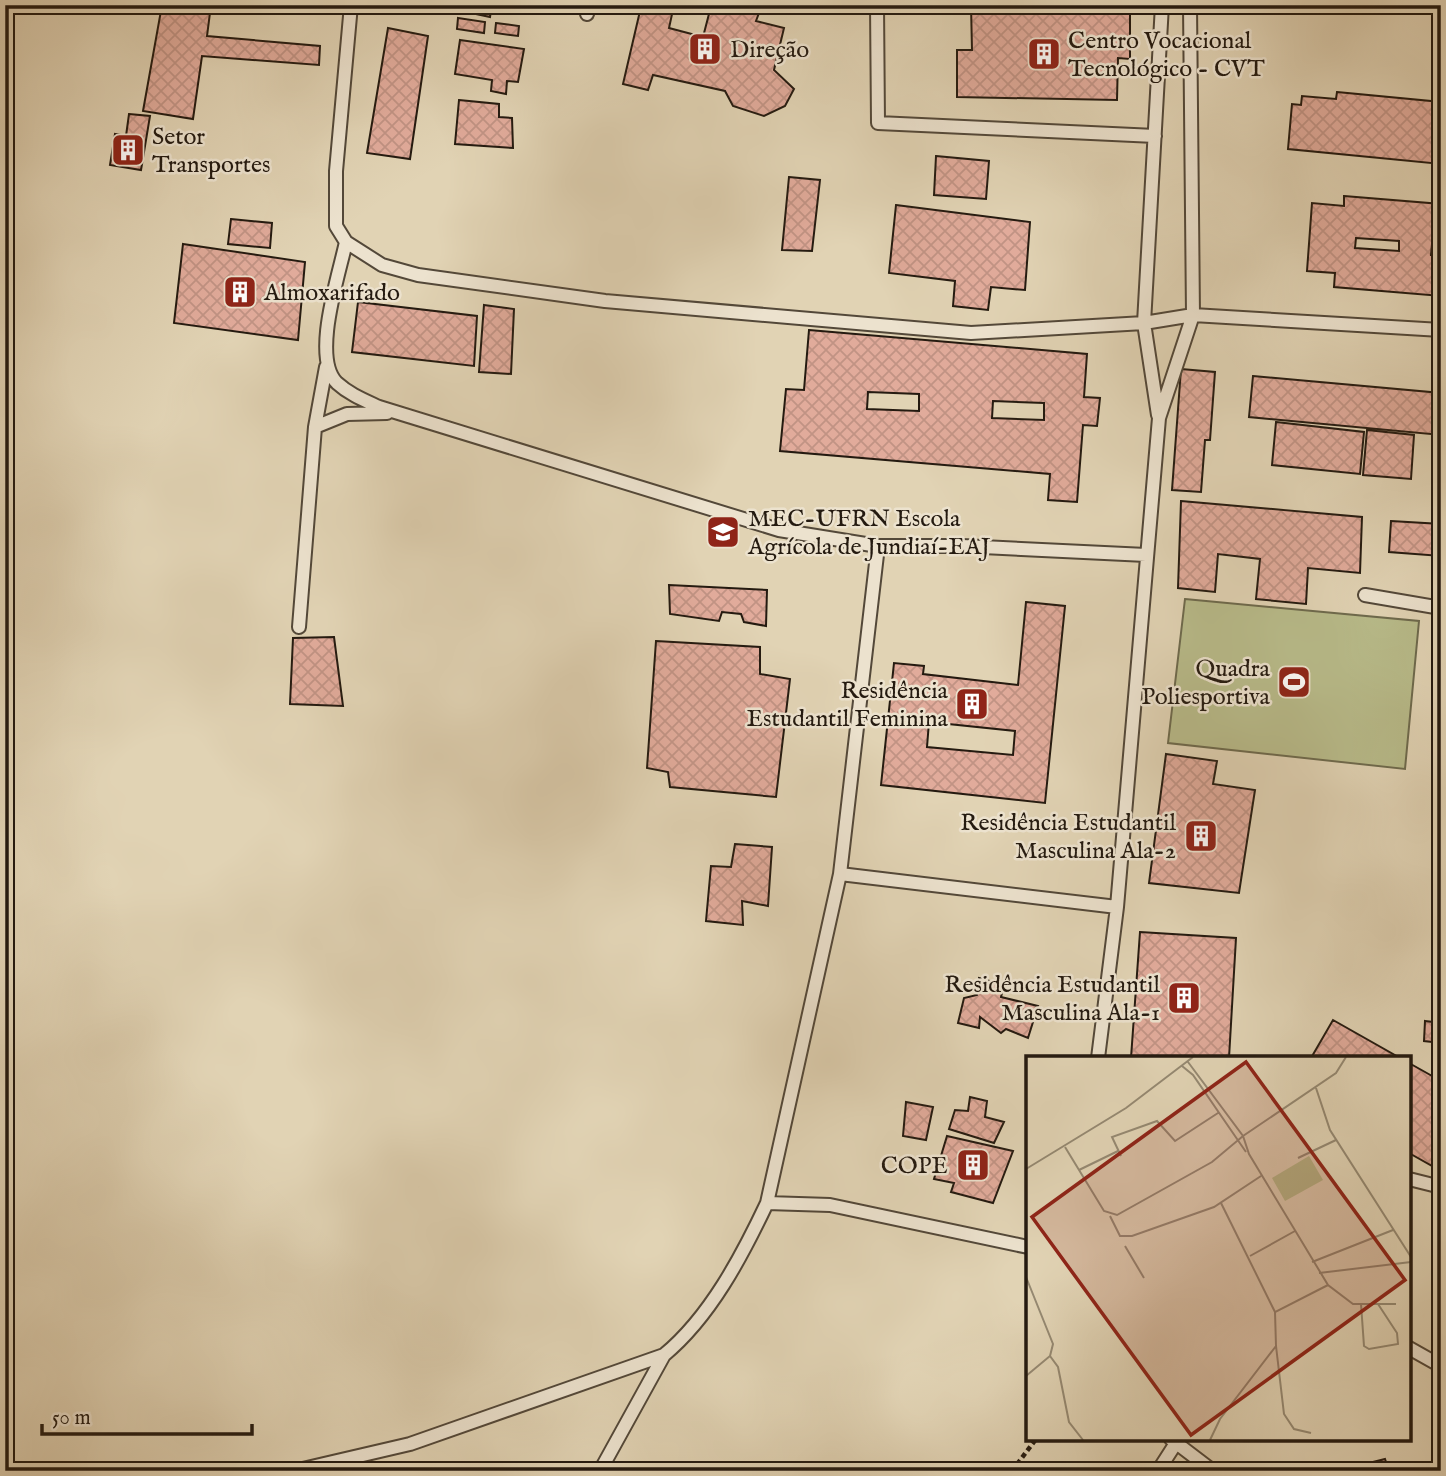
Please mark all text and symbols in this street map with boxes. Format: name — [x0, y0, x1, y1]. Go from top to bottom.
place label: Centro Vocacional Tecnológico - CVT — [1068, 26, 1265, 85]
building icon: Direção — [686, 30, 724, 68]
place label: Direção — [730, 35, 809, 66]
building icon: Centro Vocacional Tecnológico - CVT — [1025, 35, 1063, 73]
place label: Setor Transportes — [152, 122, 270, 181]
building icon: Setor Transportes — [109, 131, 147, 169]
building icon: Almoxarifado — [221, 273, 259, 311]
place label: Almoxarifado — [263, 278, 400, 309]
place label: MEC-UFRN Escola Agrícola de Jundiaí-EAJ — [747, 504, 991, 563]
school or university icon: MEC-UFRN Escola Agrícola de Jundiaí-EAJ — [704, 513, 742, 551]
place label: Quadra Poliesportiva — [1141, 654, 1271, 713]
sports icon: Quadra Poliesportiva — [1275, 663, 1313, 701]
place label: Residência Estudantil Feminina — [746, 676, 949, 735]
building icon: Residência Estudantil Feminina — [953, 685, 991, 723]
place label: Residência Estudantil Masculina Ala-2 — [960, 808, 1176, 867]
building icon: Residência Estudantil Masculina Ala-2 — [1182, 817, 1220, 855]
place label: Residência Estudantil Masculina Ala-1 — [944, 970, 1160, 1029]
building icon: Residência Estudantil Masculina Ala-1 — [1165, 979, 1203, 1017]
inset map — [1026, 1056, 1411, 1441]
building icon: COPE — [954, 1146, 992, 1184]
place label: COPE — [881, 1151, 948, 1182]
scale bar — [42, 1392, 252, 1436]
text: 50 m — [52, 1405, 91, 1432]

